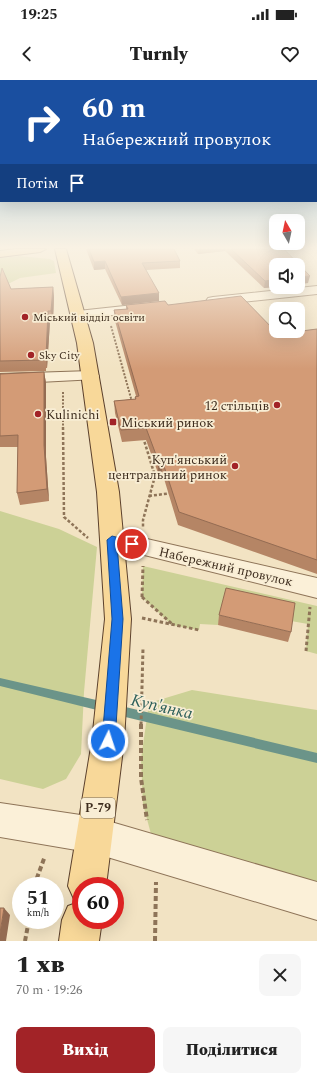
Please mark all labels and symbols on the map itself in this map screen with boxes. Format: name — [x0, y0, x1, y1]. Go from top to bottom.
north arrow — [269, 214, 305, 250]
place label: Міський відділ освіти — [33, 309, 145, 326]
marker: Міський відділ освіти — [20, 312, 30, 322]
place label: Sky City — [39, 347, 80, 364]
marker: Sky City — [26, 350, 36, 360]
place label: 12 стільців — [204, 396, 269, 416]
marker: 12 стільців — [272, 400, 282, 410]
place label: Kulinichi — [46, 405, 100, 425]
marker: Kulinichi — [33, 409, 43, 419]
place label: Міський ринок — [121, 413, 214, 433]
marker: Міський ринок — [108, 417, 118, 427]
place label: Куп'янський центральний ринок — [108, 450, 227, 485]
marker: Куп'янський центральний ринок — [230, 461, 240, 471]
pin — [115, 527, 149, 561]
street label: Набережний провулок — [157, 542, 295, 592]
water label: Куп'янка — [128, 687, 196, 727]
position arrow — [87, 720, 129, 762]
road number: Р-79 — [81, 798, 115, 818]
speed limit sign: 60 — [72, 877, 124, 929]

